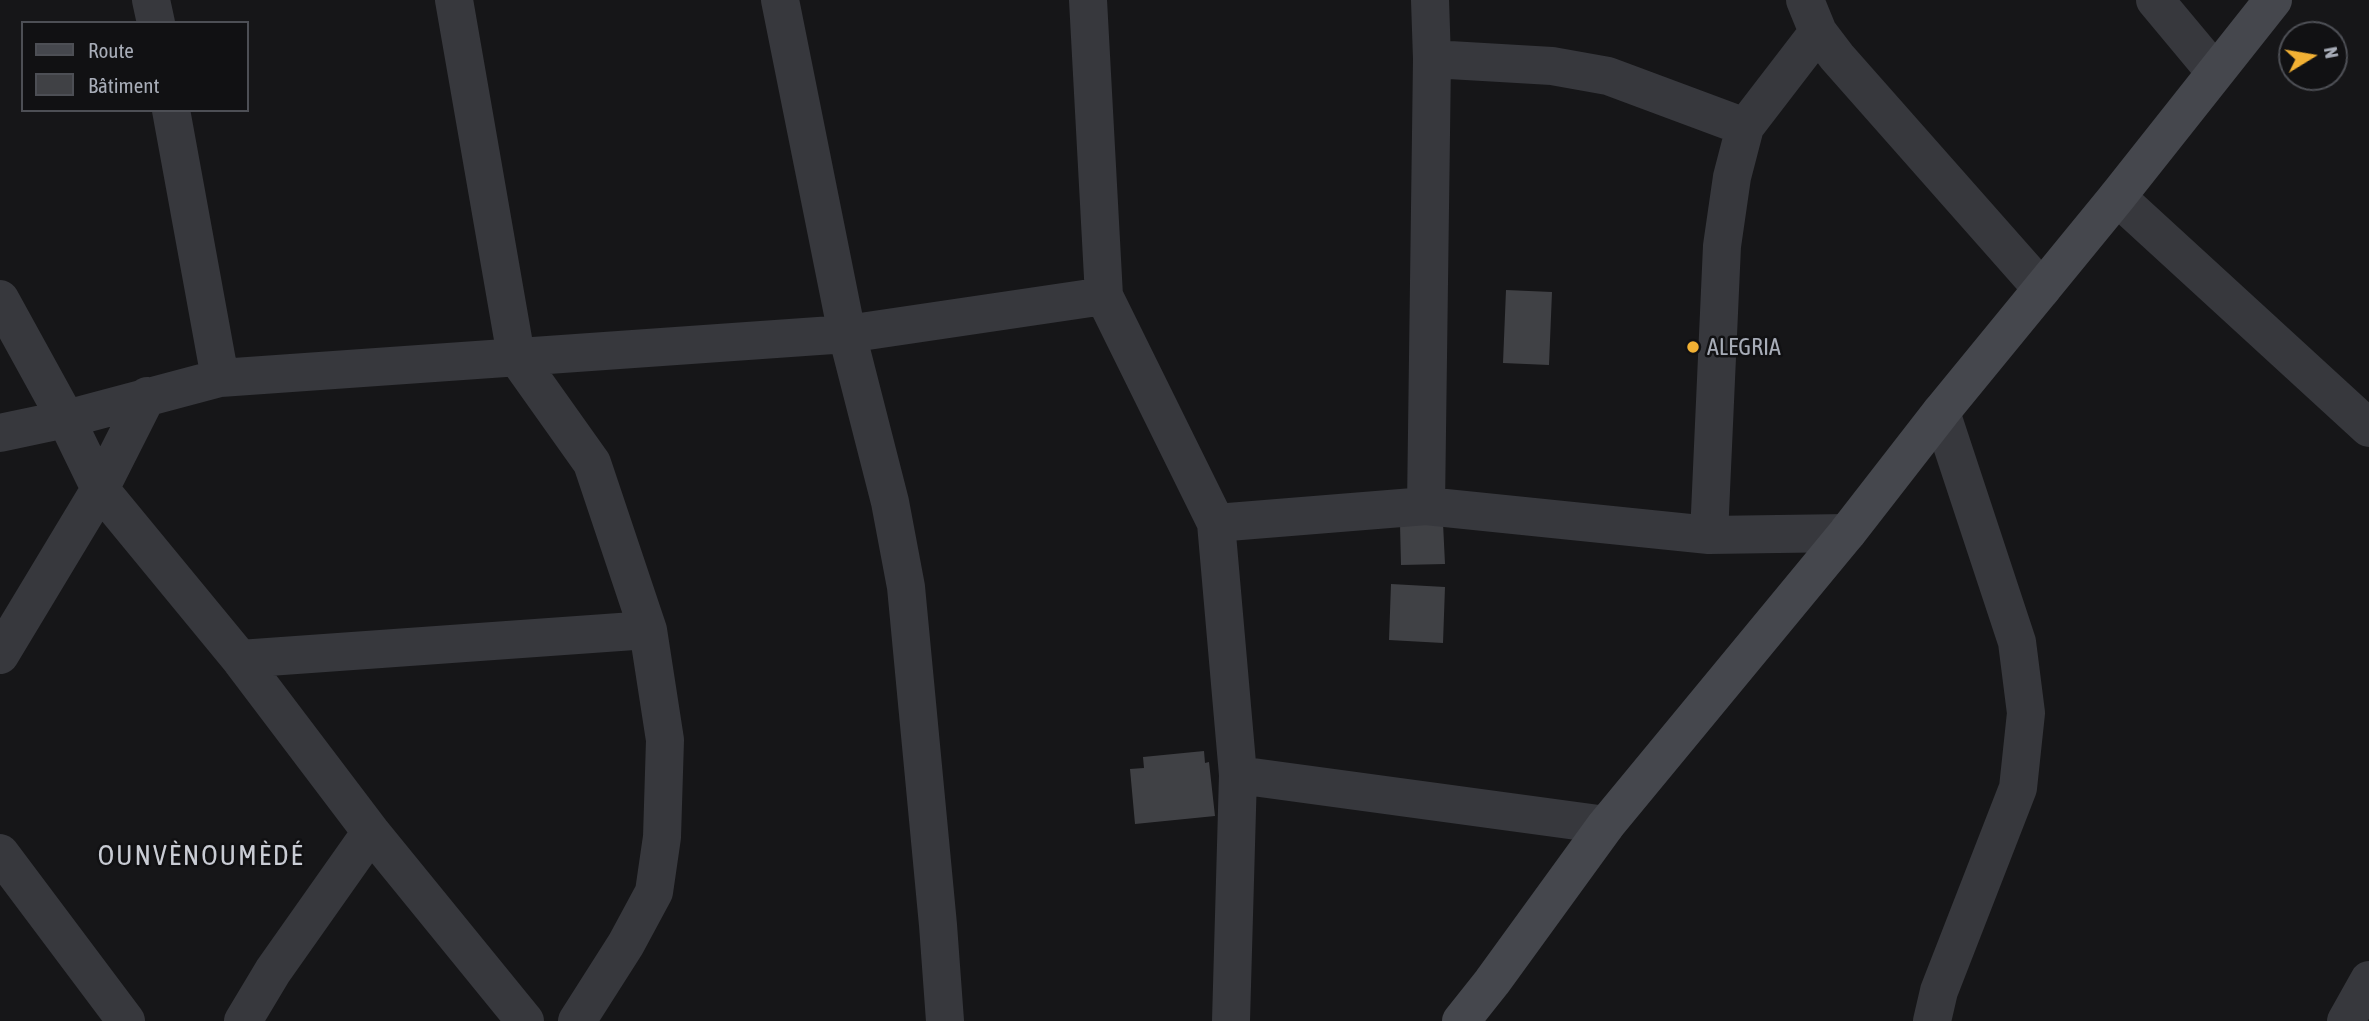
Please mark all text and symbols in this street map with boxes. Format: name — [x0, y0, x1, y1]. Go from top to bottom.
legend — [21, 21, 248, 112]
north arrow — [2278, 21, 2348, 91]
text: Route — [88, 38, 134, 62]
text: N — [2320, 45, 2344, 60]
text: Bâtiment — [88, 73, 159, 97]
place label: ALEGRIA — [1707, 333, 1781, 361]
marker: ALEGRIA — [1685, 339, 1701, 355]
district label: OUNVÈNOUMÈDÉ — [99, 839, 303, 873]

